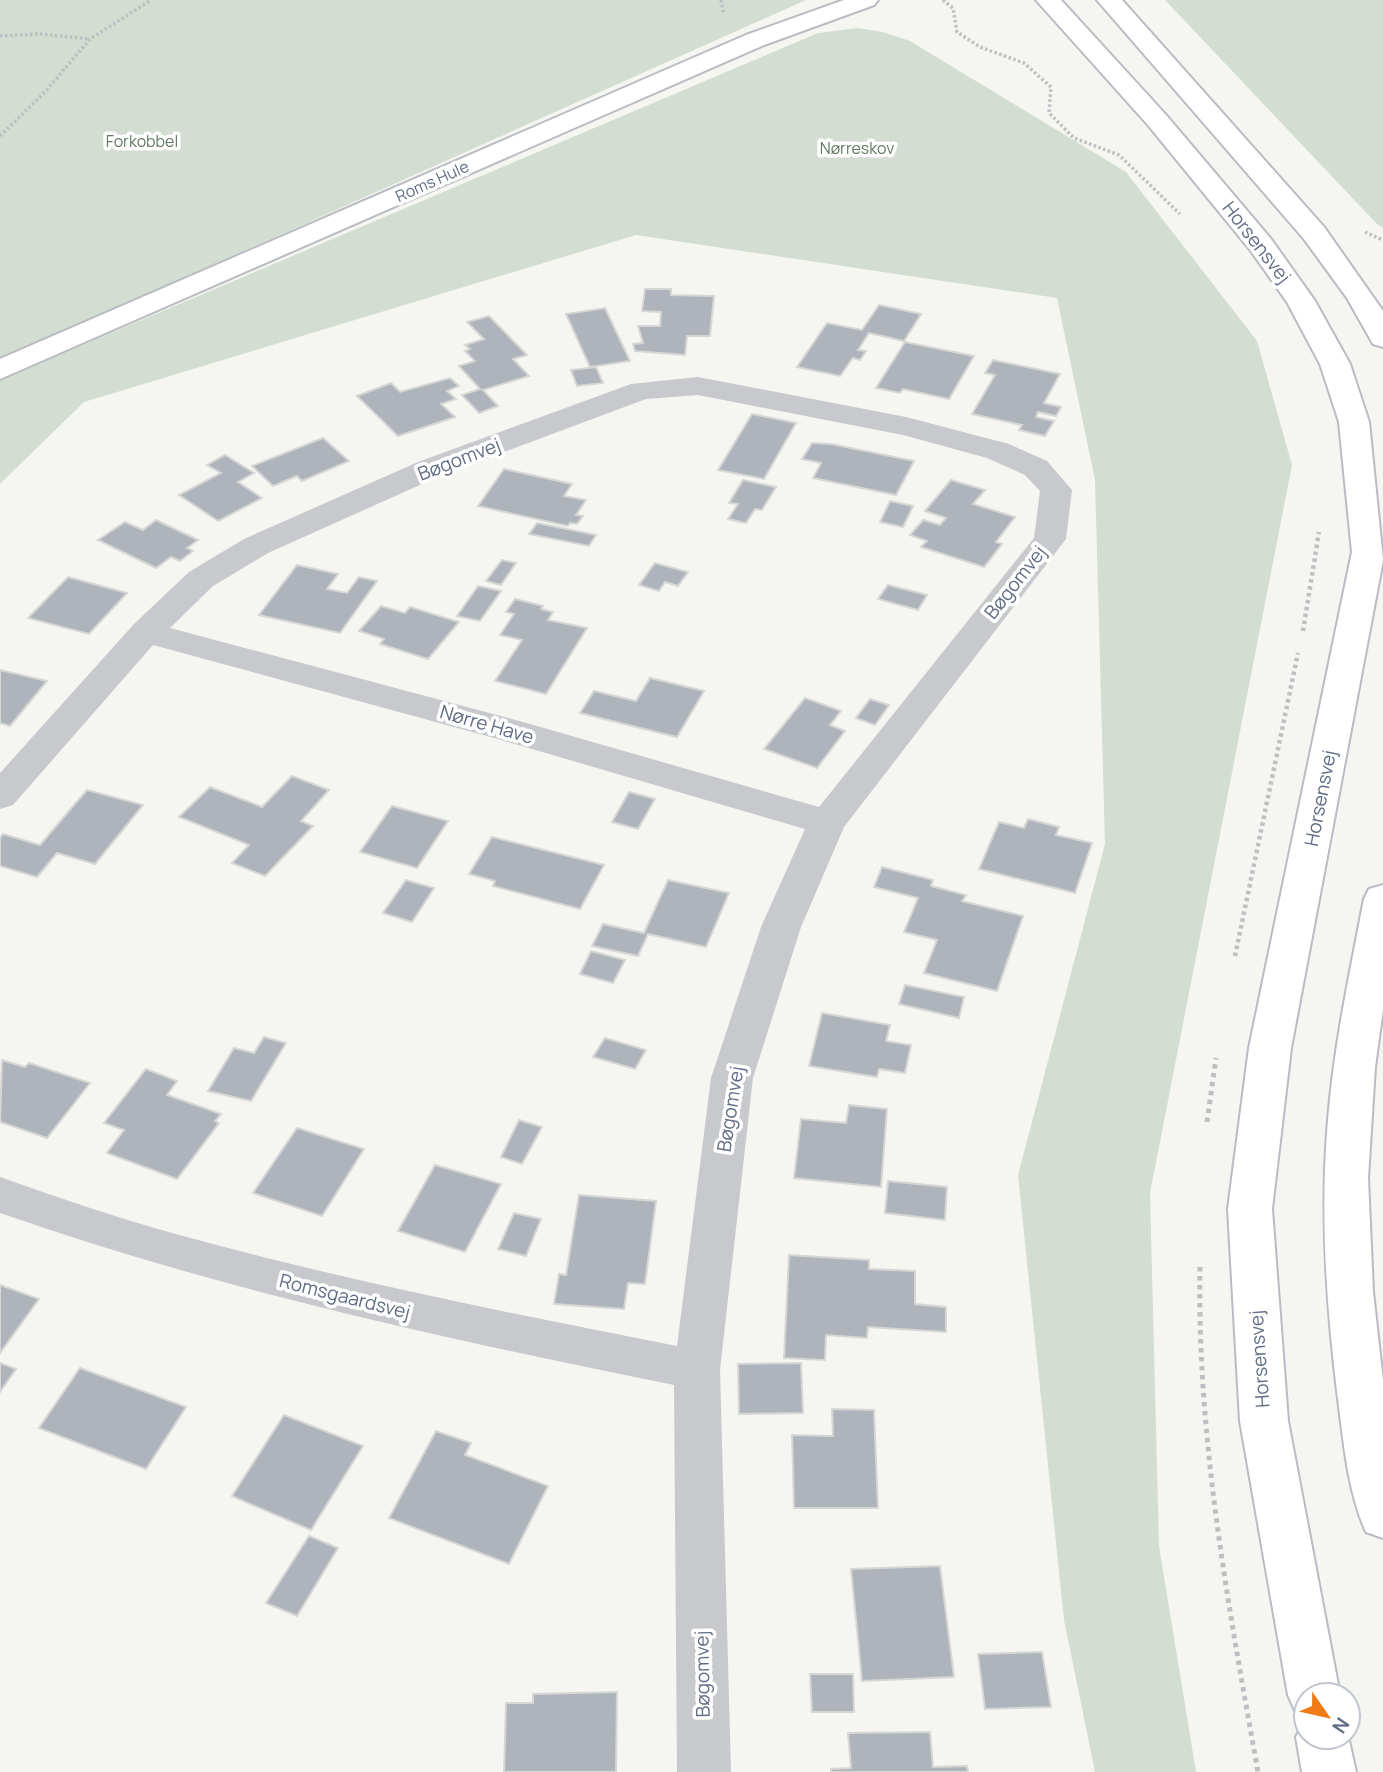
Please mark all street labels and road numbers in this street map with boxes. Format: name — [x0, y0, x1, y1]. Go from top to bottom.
street label: Roms Hule — [392, 155, 472, 207]
street label: Horsensvej — [1217, 196, 1297, 288]
street label: Bøgomvej — [414, 431, 504, 487]
street label: Bøgomvej — [978, 540, 1052, 624]
street label: Nørre Have — [437, 698, 537, 750]
street label: Horsensvej — [1298, 748, 1342, 848]
street label: Bøgomvej — [710, 1064, 750, 1154]
street label: Romsgaardsvej — [277, 1267, 413, 1325]
street label: Horsensvej — [1243, 1309, 1275, 1409]
street label: Bøgomvej — [688, 1630, 716, 1718]

